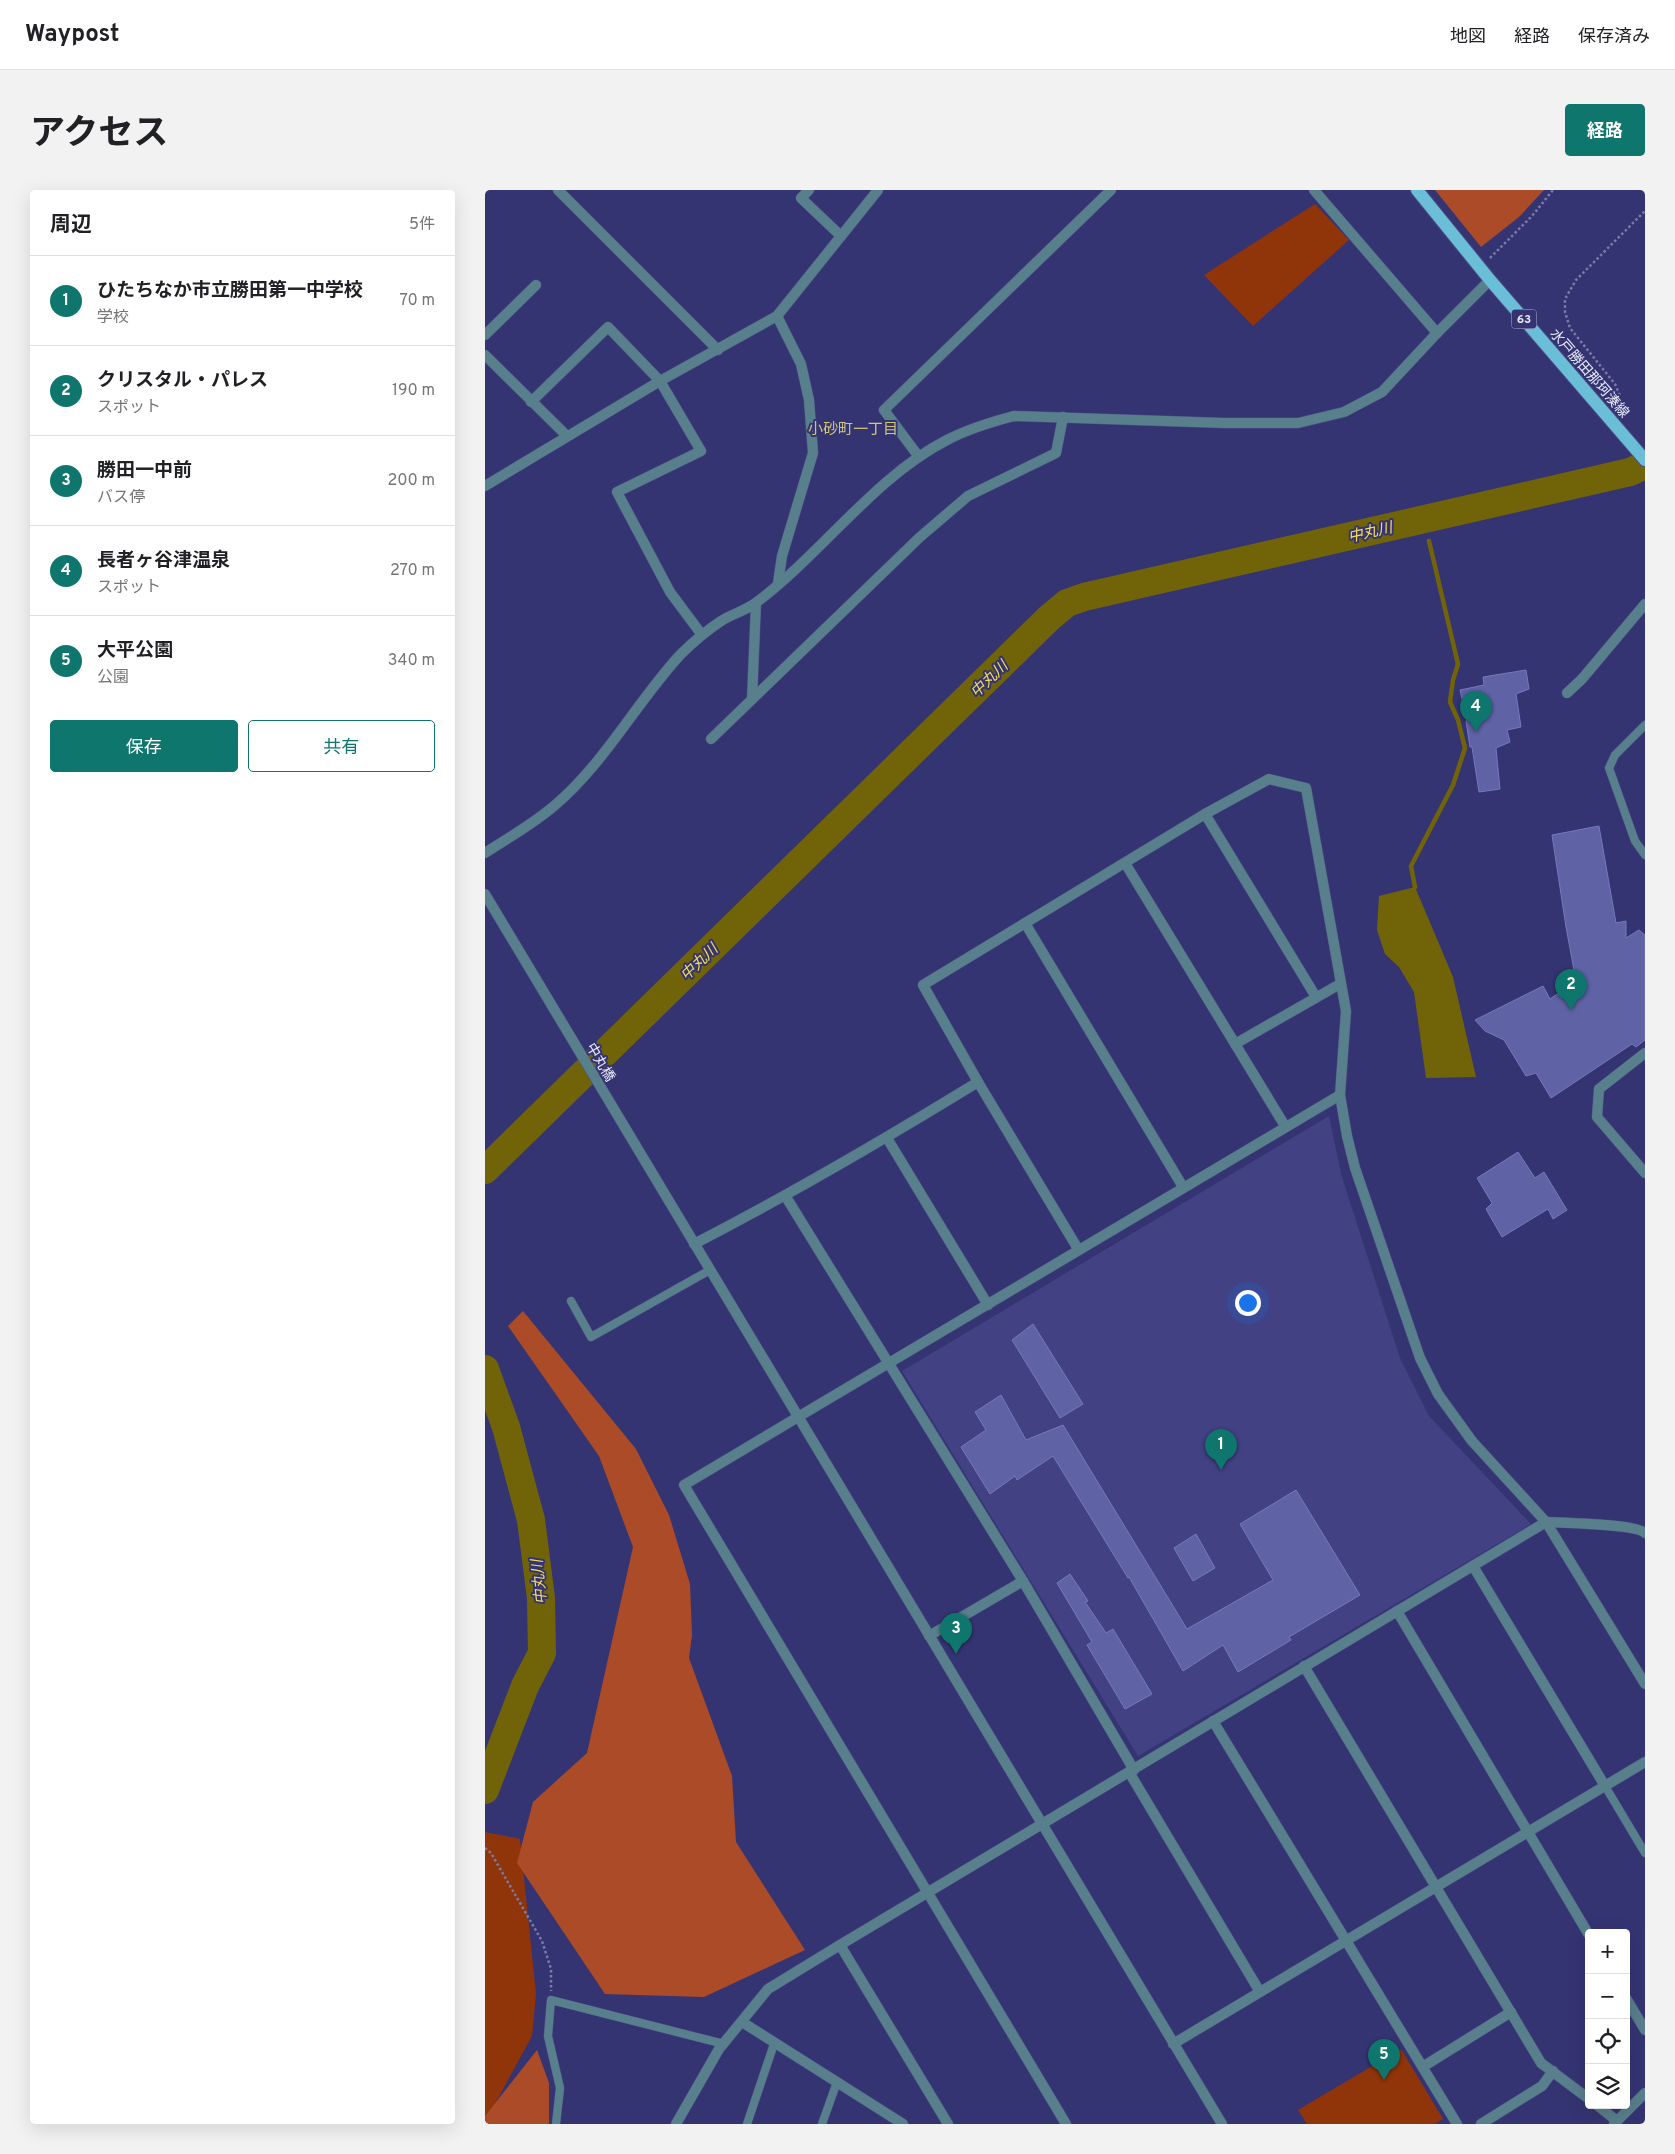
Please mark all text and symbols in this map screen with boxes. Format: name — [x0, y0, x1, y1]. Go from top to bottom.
text: Waypost — [25, 20, 119, 50]
text: 地図 — [1450, 26, 1486, 49]
text: 経路 — [1514, 26, 1550, 49]
text: 保存済み — [1578, 26, 1650, 49]
button: 経路 — [1565, 104, 1645, 156]
text: アクセス — [30, 113, 168, 157]
text: 周辺 — [50, 212, 92, 239]
text: 5件 — [409, 215, 435, 235]
text: ひたちなか市立勝田第一中学校 — [97, 279, 363, 303]
text: 1 — [63, 291, 69, 311]
text: 70 m — [400, 291, 435, 311]
text: 学校 — [97, 308, 129, 328]
road number: 63 — [1511, 310, 1537, 328]
street label: 水戸勝田那珂湊線 — [1546, 326, 1632, 422]
text: クリスタル・パレス — [97, 369, 268, 393]
text: 2 — [61, 381, 71, 401]
text: 190 m — [392, 381, 435, 401]
text: スポット — [97, 398, 161, 418]
district label: 小砂町一丁目 — [808, 421, 898, 440]
text: 勝田一中前 — [97, 459, 192, 483]
text: 3 — [61, 471, 71, 491]
text: 200 m — [387, 471, 435, 491]
text: バス停 — [97, 488, 145, 508]
water label: 中丸川 — [1346, 519, 1396, 548]
text: 長者ヶ谷津温泉 — [97, 549, 230, 573]
text: 4 — [61, 561, 71, 581]
text: 270 m — [390, 561, 435, 581]
text: スポット — [97, 578, 161, 598]
text: 大平公園 — [97, 639, 173, 663]
text: 5 — [61, 651, 71, 671]
text: 340 m — [388, 651, 435, 671]
water label: 中丸川 — [967, 656, 1014, 703]
text: 公園 — [97, 668, 129, 688]
pin: 4 — [1460, 691, 1492, 732]
button: 保存 — [50, 720, 238, 772]
button: 共有 — [248, 720, 435, 772]
water label: 中丸川 — [677, 939, 724, 986]
pin: 2 — [1555, 969, 1587, 1010]
street label: 中丸橋 — [582, 1040, 618, 1085]
your location — [1235, 1290, 1261, 1316]
pin: 1 — [1205, 1429, 1237, 1470]
water label: 中丸川 — [528, 1556, 552, 1605]
pin: 3 — [940, 1613, 972, 1654]
map controls — [1585, 1929, 1630, 2109]
button: + — [1585, 1929, 1630, 1974]
button: − — [1585, 1974, 1630, 2019]
button: locate — [1585, 2019, 1630, 2064]
pin: 5 — [1368, 2039, 1400, 2080]
button: layers — [1585, 2064, 1630, 2109]

